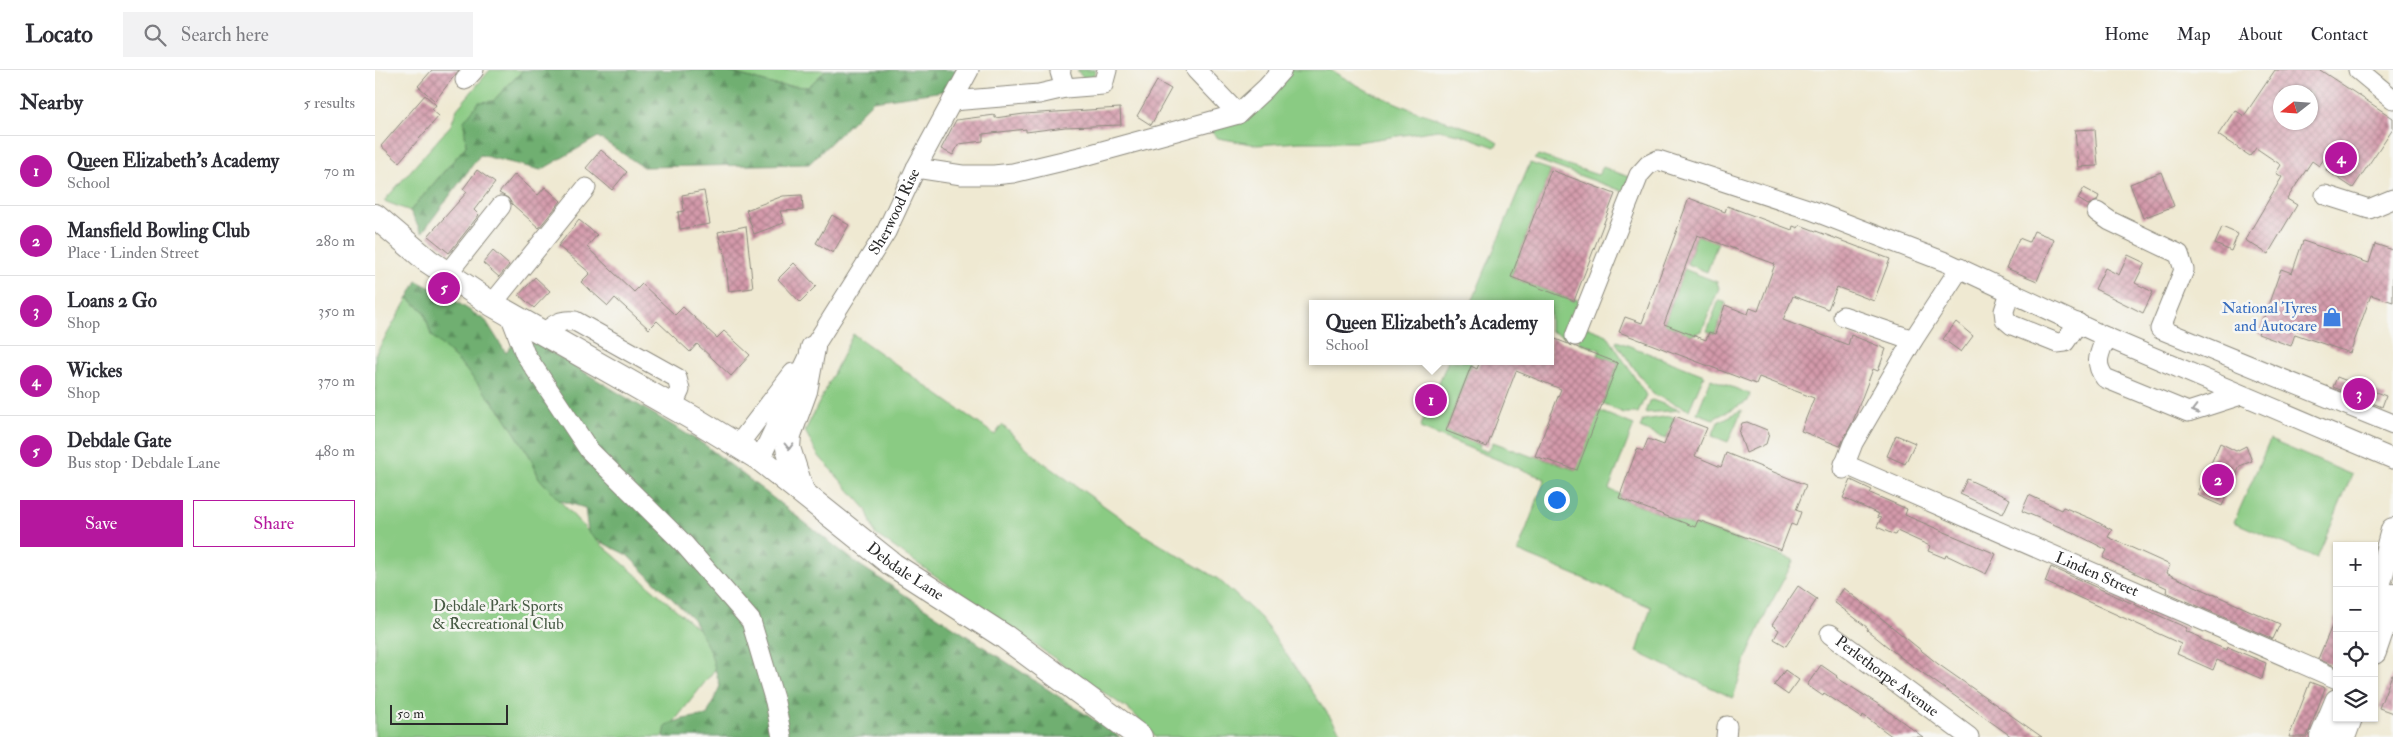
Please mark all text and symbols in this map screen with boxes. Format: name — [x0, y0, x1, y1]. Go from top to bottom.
search box — [123, 12, 473, 57]
text: Locato — [25, 19, 93, 50]
icon: search — [141, 21, 169, 49]
text: Search here — [181, 23, 269, 47]
text: Home — [2104, 23, 2149, 46]
text: Map — [2177, 23, 2211, 46]
text: About — [2239, 23, 2283, 46]
text: Contact — [2311, 23, 2368, 46]
north arrow — [2273, 85, 2318, 130]
text: Nearby — [20, 89, 83, 116]
text: 5 results — [304, 93, 355, 113]
pin: 4 — [2325, 139, 2357, 177]
text: Queen Elizabeth's Academy — [67, 149, 279, 173]
text: 1 — [33, 161, 39, 181]
text: 70 m — [324, 161, 355, 181]
street label: Sherwood Rise — [864, 165, 925, 259]
text: School — [67, 173, 110, 193]
text: Mansfield Bowling Club — [67, 219, 250, 243]
text: 2 — [32, 231, 40, 251]
text: 280 m — [315, 231, 355, 251]
text: Place · Linden Street — [67, 243, 199, 263]
pin: 5 — [428, 269, 460, 307]
text: Loans 2 Go — [67, 289, 157, 313]
place label: National Tyres and Autocare — [2222, 298, 2317, 336]
popup — [1309, 300, 1554, 365]
text: 3 — [33, 301, 39, 321]
text: 350 m — [318, 301, 355, 321]
shop icon: National Tyres and Autocare — [2321, 306, 2343, 328]
text: Queen Elizabeth's Academy — [1325, 311, 1538, 335]
text: Shop — [67, 313, 100, 333]
text: School — [1325, 335, 1369, 355]
text: Wickes — [67, 359, 122, 383]
text: 4 — [32, 371, 40, 391]
text: 370 m — [318, 371, 355, 391]
pin: 3 — [2343, 375, 2375, 413]
pin: 1 — [1415, 381, 1447, 419]
text: Shop — [67, 383, 100, 403]
one-way arrow — [2190, 404, 2199, 415]
text: Debdale Gate — [67, 429, 172, 453]
text: 5 — [32, 441, 40, 461]
text: 480 m — [315, 441, 355, 461]
one-way arrow — [784, 442, 795, 450]
text: Bus stop · Debdale Lane — [67, 453, 220, 473]
pin: 2 — [2202, 461, 2234, 499]
your location — [1544, 487, 1570, 513]
button: Save — [20, 500, 183, 547]
button: Share — [193, 500, 355, 547]
street label: Debdale Lane — [863, 538, 948, 605]
map controls — [2333, 542, 2378, 722]
button: + — [2333, 542, 2378, 587]
street label: Linden Street — [2052, 547, 2142, 601]
button: − — [2333, 587, 2378, 632]
park label: Debdale Park Sports & Recreational Club — [432, 596, 564, 634]
street label: Perlethorpe Avenue — [1831, 631, 1943, 721]
button: locate — [2333, 632, 2378, 677]
button: layers — [2333, 677, 2378, 722]
scale bar — [390, 702, 507, 725]
text: 50 m — [397, 705, 424, 722]

